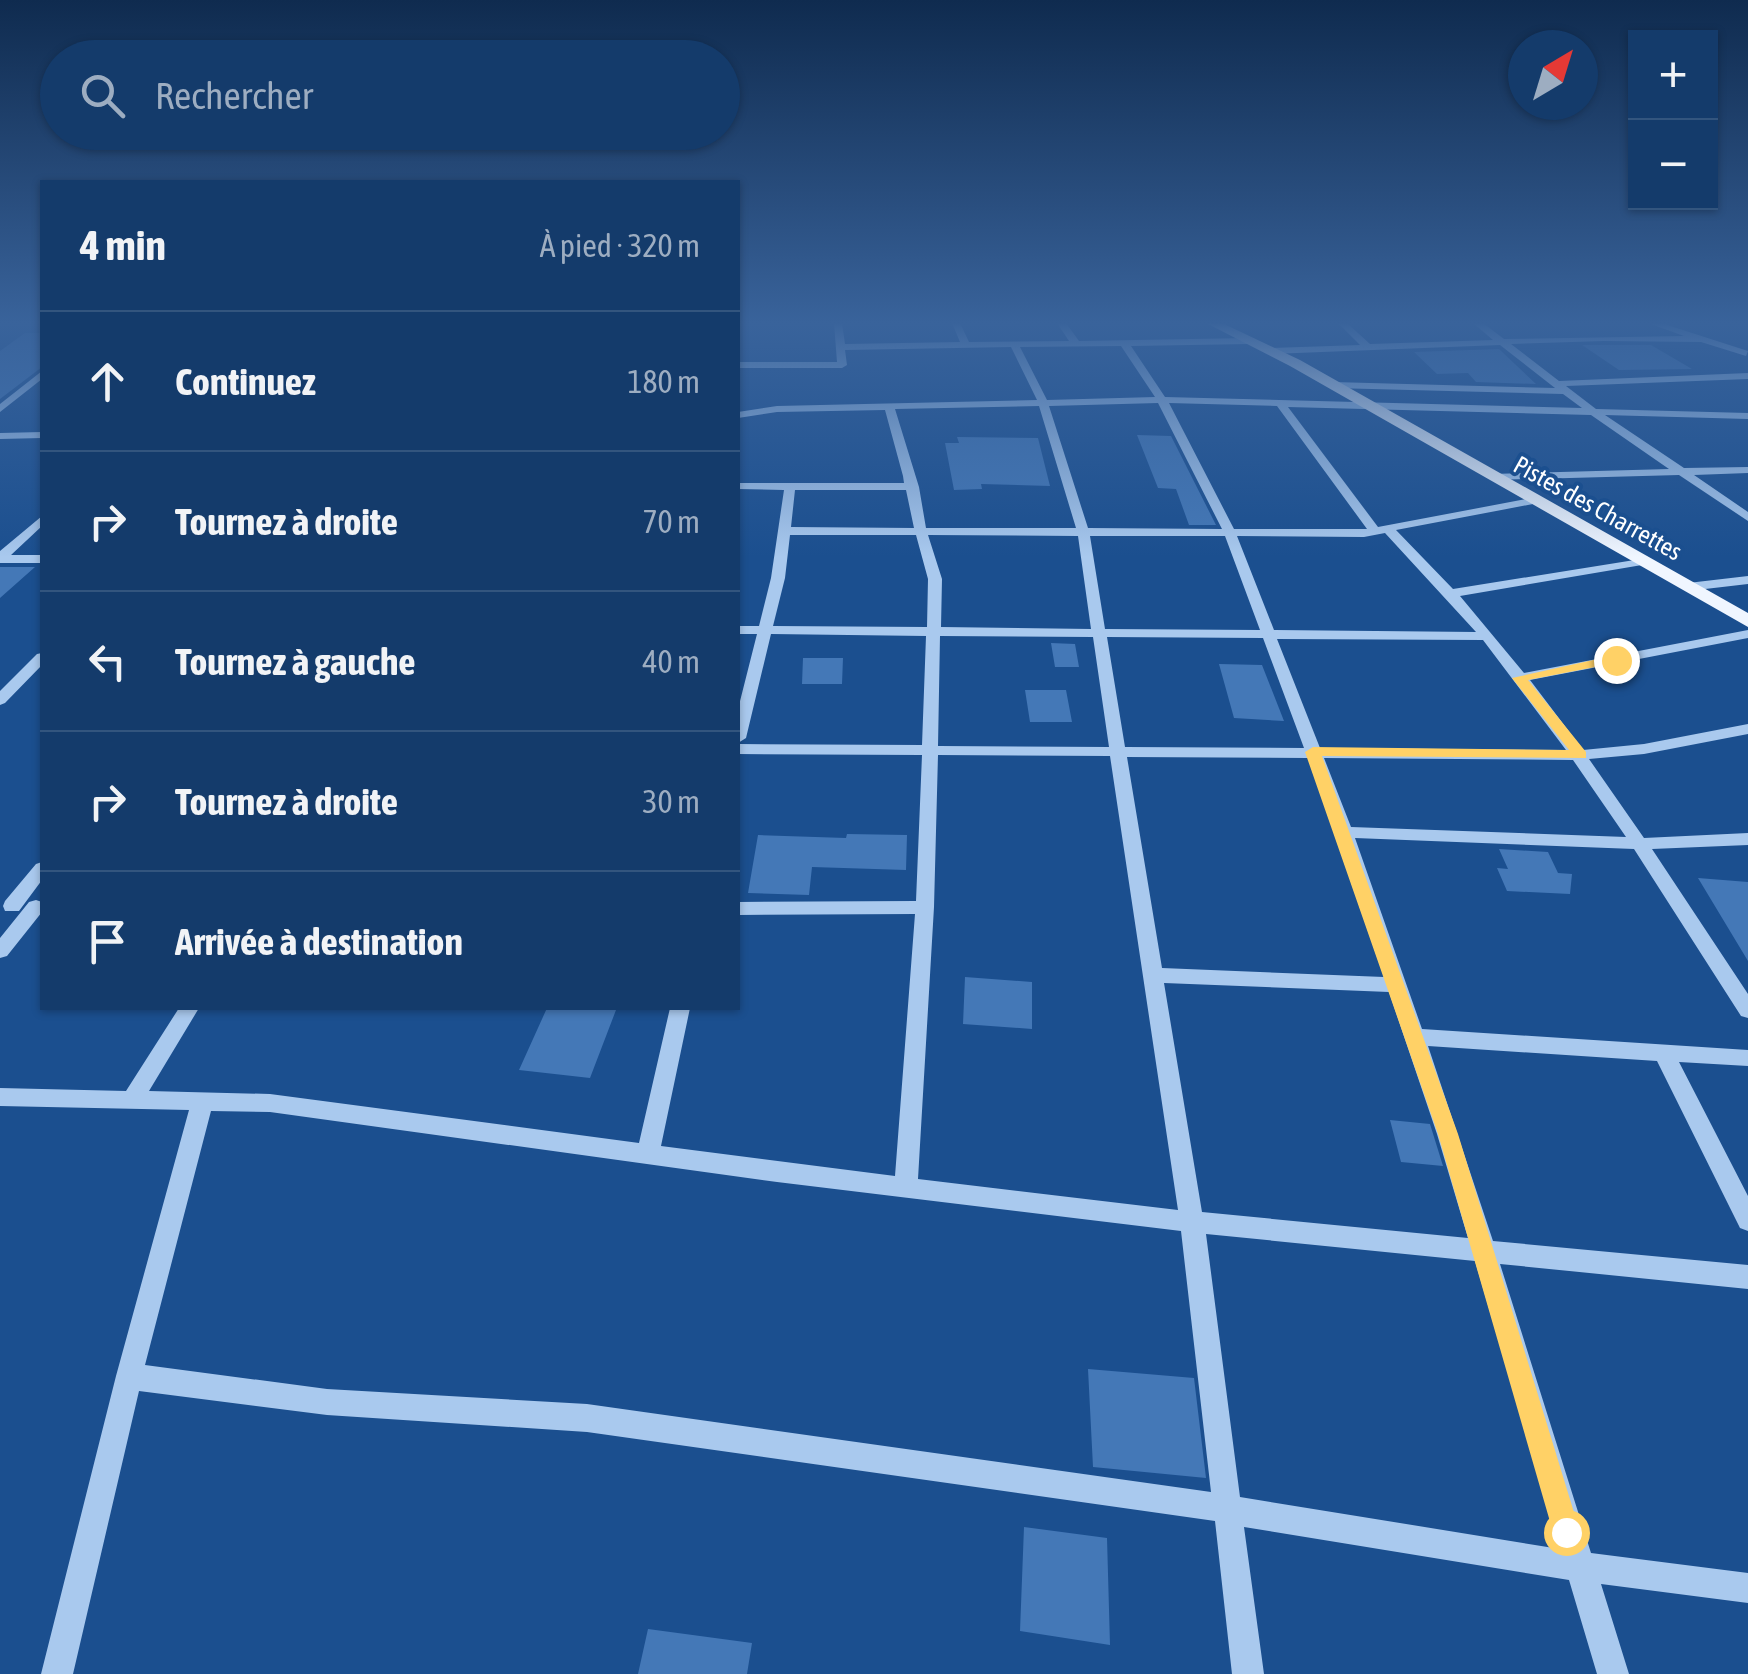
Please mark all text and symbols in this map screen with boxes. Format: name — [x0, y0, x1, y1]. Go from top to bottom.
north arrow — [1508, 30, 1598, 120]
map controls — [1628, 30, 1718, 210]
button: + — [1628, 30, 1718, 120]
search box — [40, 40, 740, 150]
icon: search — [75, 68, 130, 123]
text: Rechercher — [155, 74, 313, 117]
button: − — [1628, 120, 1718, 210]
text: 4 min — [80, 221, 166, 269]
text: À pied · 320 m — [540, 227, 700, 264]
icon: ahead — [80, 354, 135, 409]
text: Continuez — [175, 360, 316, 403]
text: 180 m — [627, 363, 700, 400]
street label: Pistes des Charrettes — [1509, 450, 1687, 566]
icon: right — [80, 494, 135, 549]
text: Tournez à droite — [175, 500, 398, 543]
text: 70 m — [642, 503, 700, 540]
icon: left — [80, 634, 135, 689]
route end — [1594, 638, 1640, 684]
text: Tournez à gauche — [175, 640, 416, 683]
text: 40 m — [642, 643, 700, 680]
icon: right — [80, 774, 135, 829]
text: Tournez à droite — [175, 780, 398, 823]
text: 30 m — [642, 783, 700, 820]
icon: arrive — [80, 914, 135, 969]
text: Arrivée à destination — [175, 920, 463, 963]
route start — [1544, 1510, 1590, 1556]

